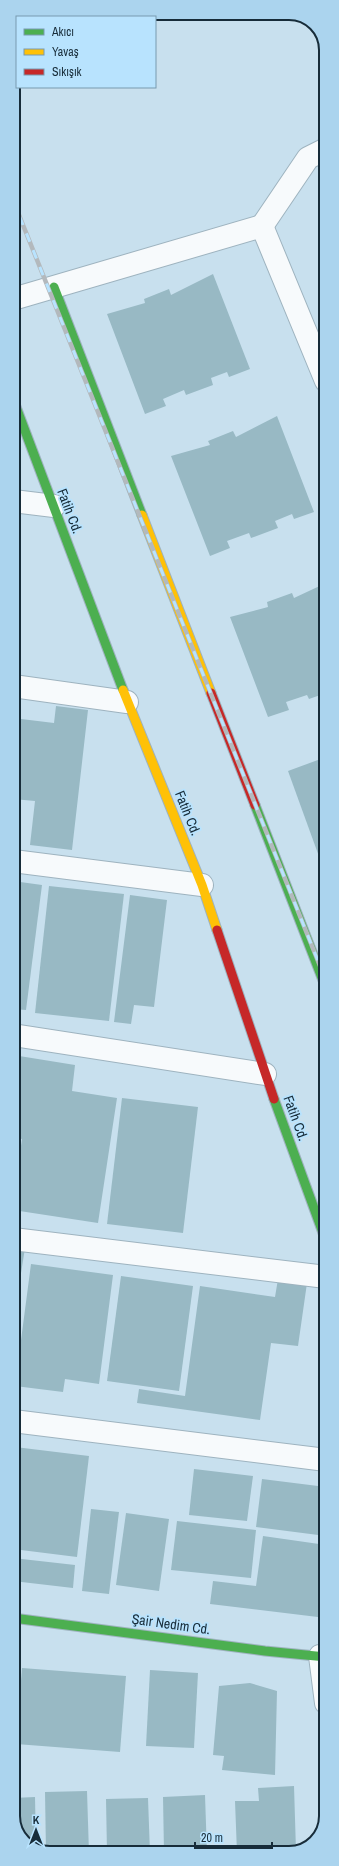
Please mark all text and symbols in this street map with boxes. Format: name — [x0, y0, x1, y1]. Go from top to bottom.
legend — [16, 16, 156, 88]
text: Akıcı — [51, 24, 74, 40]
text: Yavaş — [52, 44, 79, 60]
text: Sıkışık — [52, 64, 82, 80]
street label: Fatih Cd. — [53, 486, 87, 536]
street label: Fatih Cd. — [171, 788, 205, 838]
street label: Fatih Cd. — [280, 1093, 312, 1143]
street label: Şair Nedim Cd. — [131, 1610, 211, 1638]
north arrow — [16, 1810, 56, 1850]
text: K — [33, 1813, 40, 1827]
scale bar — [195, 1824, 272, 1850]
text: 20 m — [201, 1830, 223, 1846]

